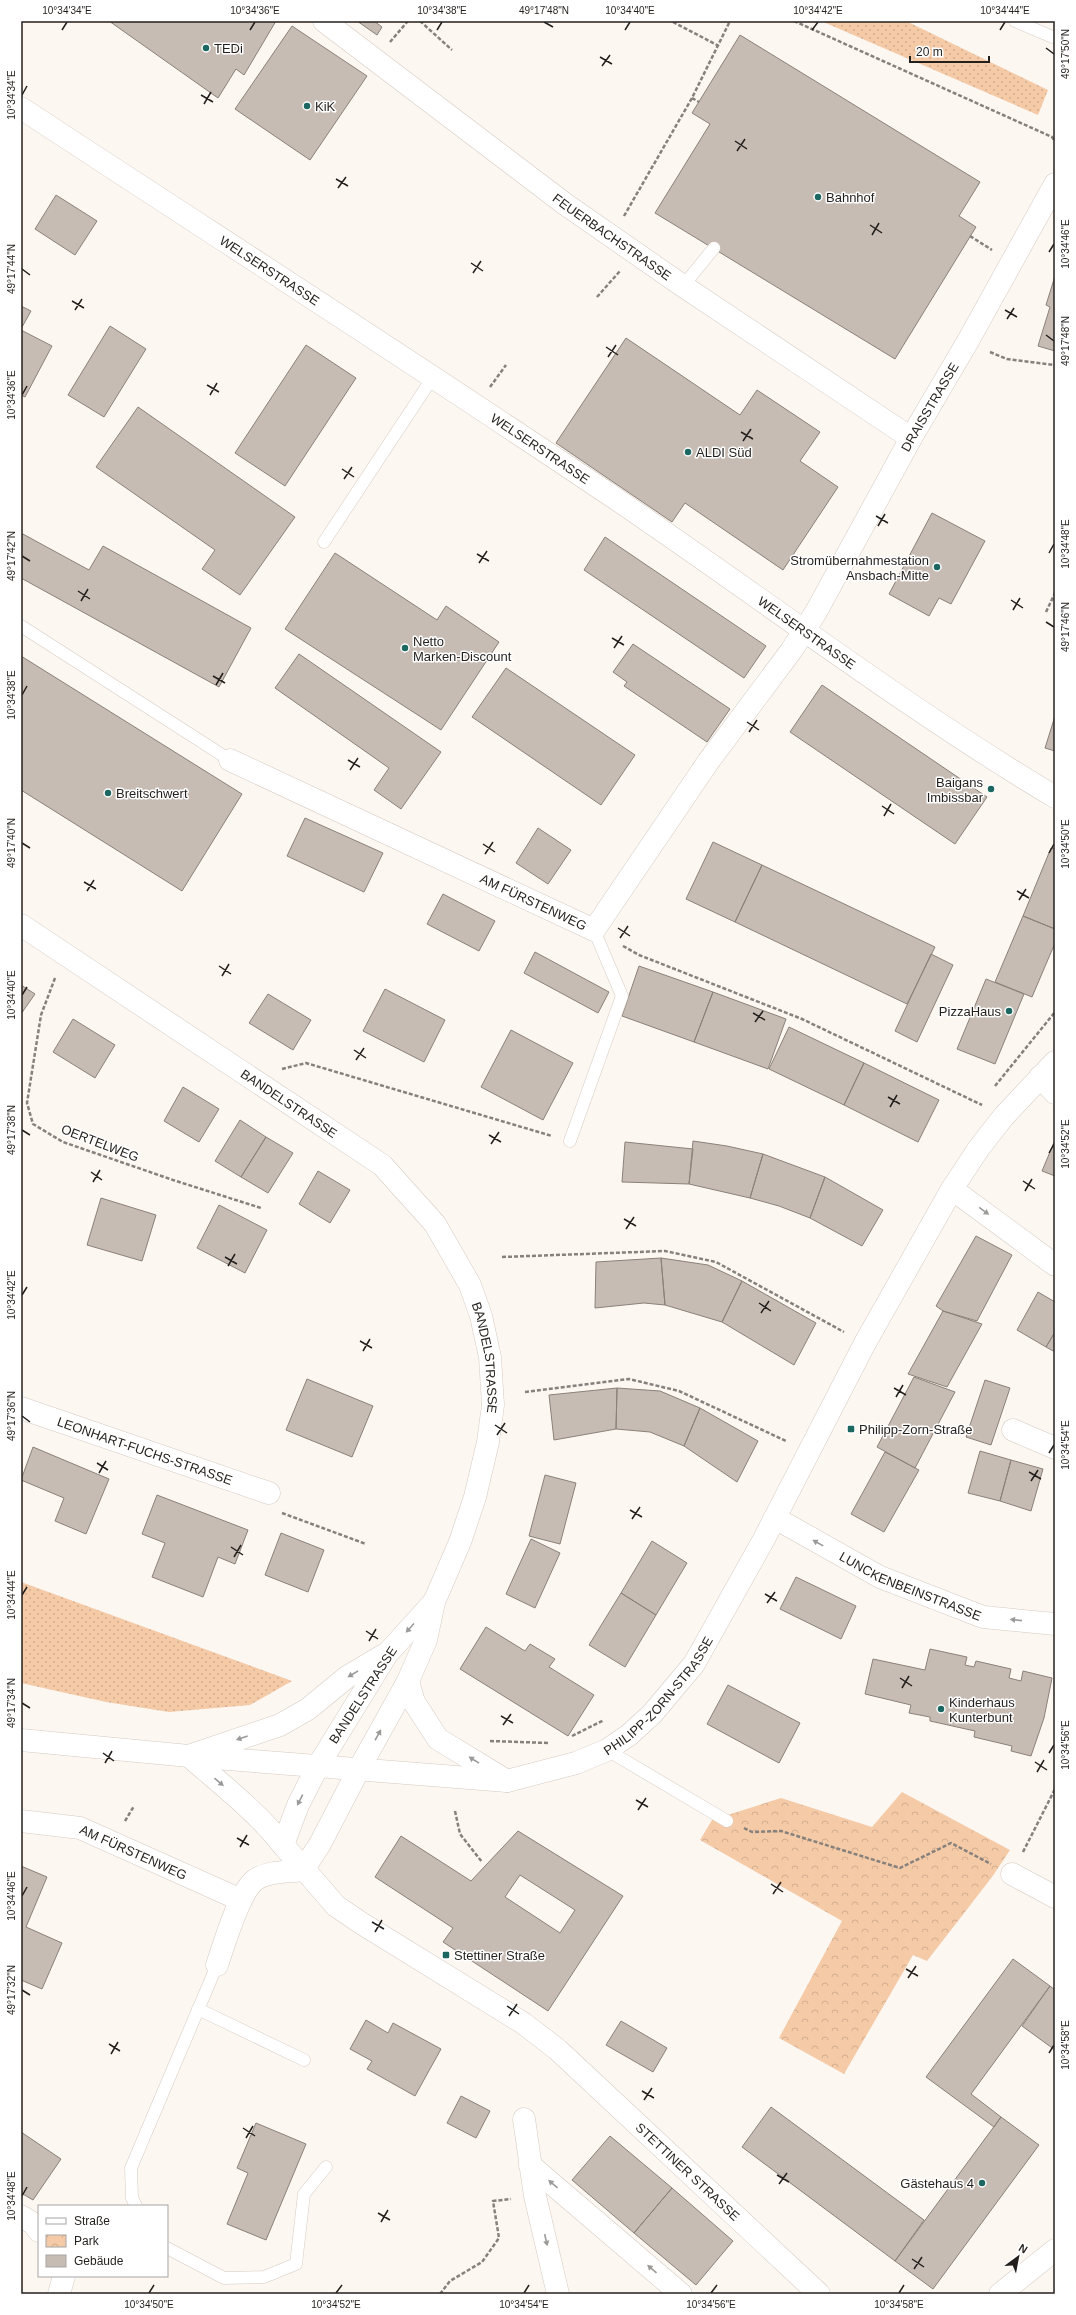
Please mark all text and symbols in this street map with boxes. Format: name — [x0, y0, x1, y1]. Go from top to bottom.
text: 10°34'34"E — [42, 5, 92, 16]
text: 10°34'36"E — [230, 5, 280, 16]
text: 10°34'38"E — [417, 5, 467, 16]
text: 49°17'48"N — [519, 5, 569, 16]
text: 10°34'40"E — [605, 5, 655, 16]
text: 10°34'42"E — [793, 5, 843, 16]
text: 10°34'44"E — [980, 5, 1030, 16]
text: 49°17'50"N — [1060, 29, 1071, 79]
scale bar — [910, 38, 989, 64]
place label: TEDi — [214, 41, 243, 56]
marker: TEDi — [201, 43, 211, 53]
text: 20 m — [916, 45, 943, 59]
text: 10°34'34"E — [6, 70, 17, 120]
place label: KiK — [315, 99, 336, 114]
marker: KiK — [302, 101, 312, 111]
street label: FEUERBACHSTRASSE — [550, 190, 675, 283]
place label: Bahnhof — [826, 190, 875, 205]
marker: Bahnhof — [813, 192, 823, 202]
text: 10°34'46"E — [1060, 219, 1071, 269]
street label: WELSERSTRASSE — [217, 232, 323, 308]
text: 49°17'44"N — [6, 244, 17, 294]
text: 49°17'48"N — [1060, 316, 1071, 366]
street label: DRAISSTRASSE — [898, 360, 961, 454]
text: 10°34'36"E — [6, 370, 17, 420]
street label: WELSERSTRASSE — [488, 410, 593, 487]
place label: ALDI Süd — [696, 445, 752, 460]
marker: ALDI Süd — [683, 447, 693, 457]
text: 10°34'48"E — [1060, 519, 1071, 569]
text: 49°17'42"N — [6, 531, 17, 581]
place label: Stromübernahmestation Ansbach-Mitte — [790, 553, 929, 583]
marker: Stromübernahmestation Ansbach-Mitte — [932, 562, 942, 572]
street label: WELSERSTRASSE — [755, 593, 859, 672]
text: 49°17'46"N — [1060, 602, 1071, 652]
place label: Netto Marken-Discount — [413, 634, 512, 664]
marker: Netto Marken-Discount — [400, 643, 410, 653]
text: 10°34'38"E — [6, 670, 17, 720]
place label: Baigans Imbissbar — [927, 775, 984, 805]
marker: Baigans Imbissbar — [986, 784, 996, 794]
place label: Breitschwert — [116, 786, 188, 801]
marker: Breitschwert — [103, 788, 113, 798]
text: 49°17'40"N — [6, 818, 17, 868]
text: 10°34'50"E — [1060, 819, 1071, 869]
street label: AM FÜRSTENWEG — [478, 870, 589, 933]
text: 10°34'40"E — [6, 970, 17, 1020]
place label: PizzaHaus — [939, 1004, 1001, 1019]
marker: PizzaHaus — [1004, 1006, 1014, 1016]
street label: BANDELSTRASSE — [238, 1066, 341, 1141]
text: 49°17'38"N — [6, 1105, 17, 1155]
text: 10°34'52"E — [1060, 1119, 1071, 1169]
street label: OERTELWEG — [59, 1121, 141, 1165]
one-way arrow — [978, 1207, 989, 1215]
text: 10°34'42"E — [6, 1270, 17, 1320]
street label: BANDELSTRASSE — [469, 1300, 500, 1415]
text: 49°17'36"N — [6, 1391, 17, 1441]
street label: LEONHART-FUCHS-STRASSE — [55, 1414, 235, 1488]
text: 10°34'54"E — [1060, 1420, 1071, 1470]
place label: Philipp-Zorn-Straße — [859, 1422, 972, 1437]
marker: Philipp-Zorn-Straße — [846, 1424, 856, 1434]
one-way arrow — [813, 1540, 824, 1546]
street label: LUNCKENBEINSTRASSE — [837, 1548, 984, 1623]
text: 10°34'44"E — [6, 1570, 17, 1620]
one-way arrow — [1010, 1617, 1022, 1623]
one-way arrow — [406, 1622, 415, 1633]
street label: PHILIPP-ZORN-STRASSE — [601, 1634, 716, 1758]
street label: BANDELSTRASSE — [326, 1643, 400, 1746]
one-way arrow — [347, 1670, 359, 1677]
text: 49°17'34"N — [6, 1678, 17, 1728]
place label: Kinderhaus Kunterbunt — [949, 1695, 1015, 1725]
marker: Kinderhaus Kunterbunt — [936, 1704, 946, 1714]
text: 10°34'56"E — [1060, 1720, 1071, 1770]
one-way arrow — [374, 1729, 381, 1741]
one-way arrow — [235, 1735, 247, 1741]
one-way arrow — [469, 1756, 479, 1764]
one-way arrow — [214, 1777, 223, 1786]
one-way arrow — [297, 1795, 303, 1806]
street label: AM FÜRSTENWEG — [78, 1821, 189, 1882]
text: 10°34'46"E — [6, 1871, 17, 1921]
place label: Stettiner Straße — [454, 1948, 545, 1963]
marker: Stettiner Straße — [441, 1950, 451, 1960]
text: 49°17'32"N — [6, 1965, 17, 2015]
text: 10°34'58"E — [1060, 2020, 1071, 2070]
street label: STETTINER STRASSE — [633, 2119, 743, 2224]
text: 10°34'48"E — [6, 2171, 17, 2221]
place label: Gästehaus 4 — [900, 2176, 974, 2191]
marker: Gästehaus 4 — [977, 2178, 987, 2188]
one-way arrow — [548, 2180, 558, 2189]
legend — [38, 2205, 168, 2277]
text: Straße — [74, 2214, 110, 2228]
text: Park — [74, 2234, 100, 2248]
one-way arrow — [543, 2234, 549, 2246]
north arrow — [998, 2237, 1038, 2277]
text: N — [1017, 2241, 1030, 2256]
text: Gebäude — [74, 2254, 124, 2268]
one-way arrow — [646, 2264, 657, 2273]
text: 10°34'50"E — [124, 2299, 174, 2310]
text: 10°34'52"E — [311, 2299, 361, 2310]
text: 10°34'54"E — [499, 2299, 549, 2310]
text: 10°34'56"E — [686, 2299, 736, 2310]
text: 10°34'58"E — [874, 2299, 924, 2310]

